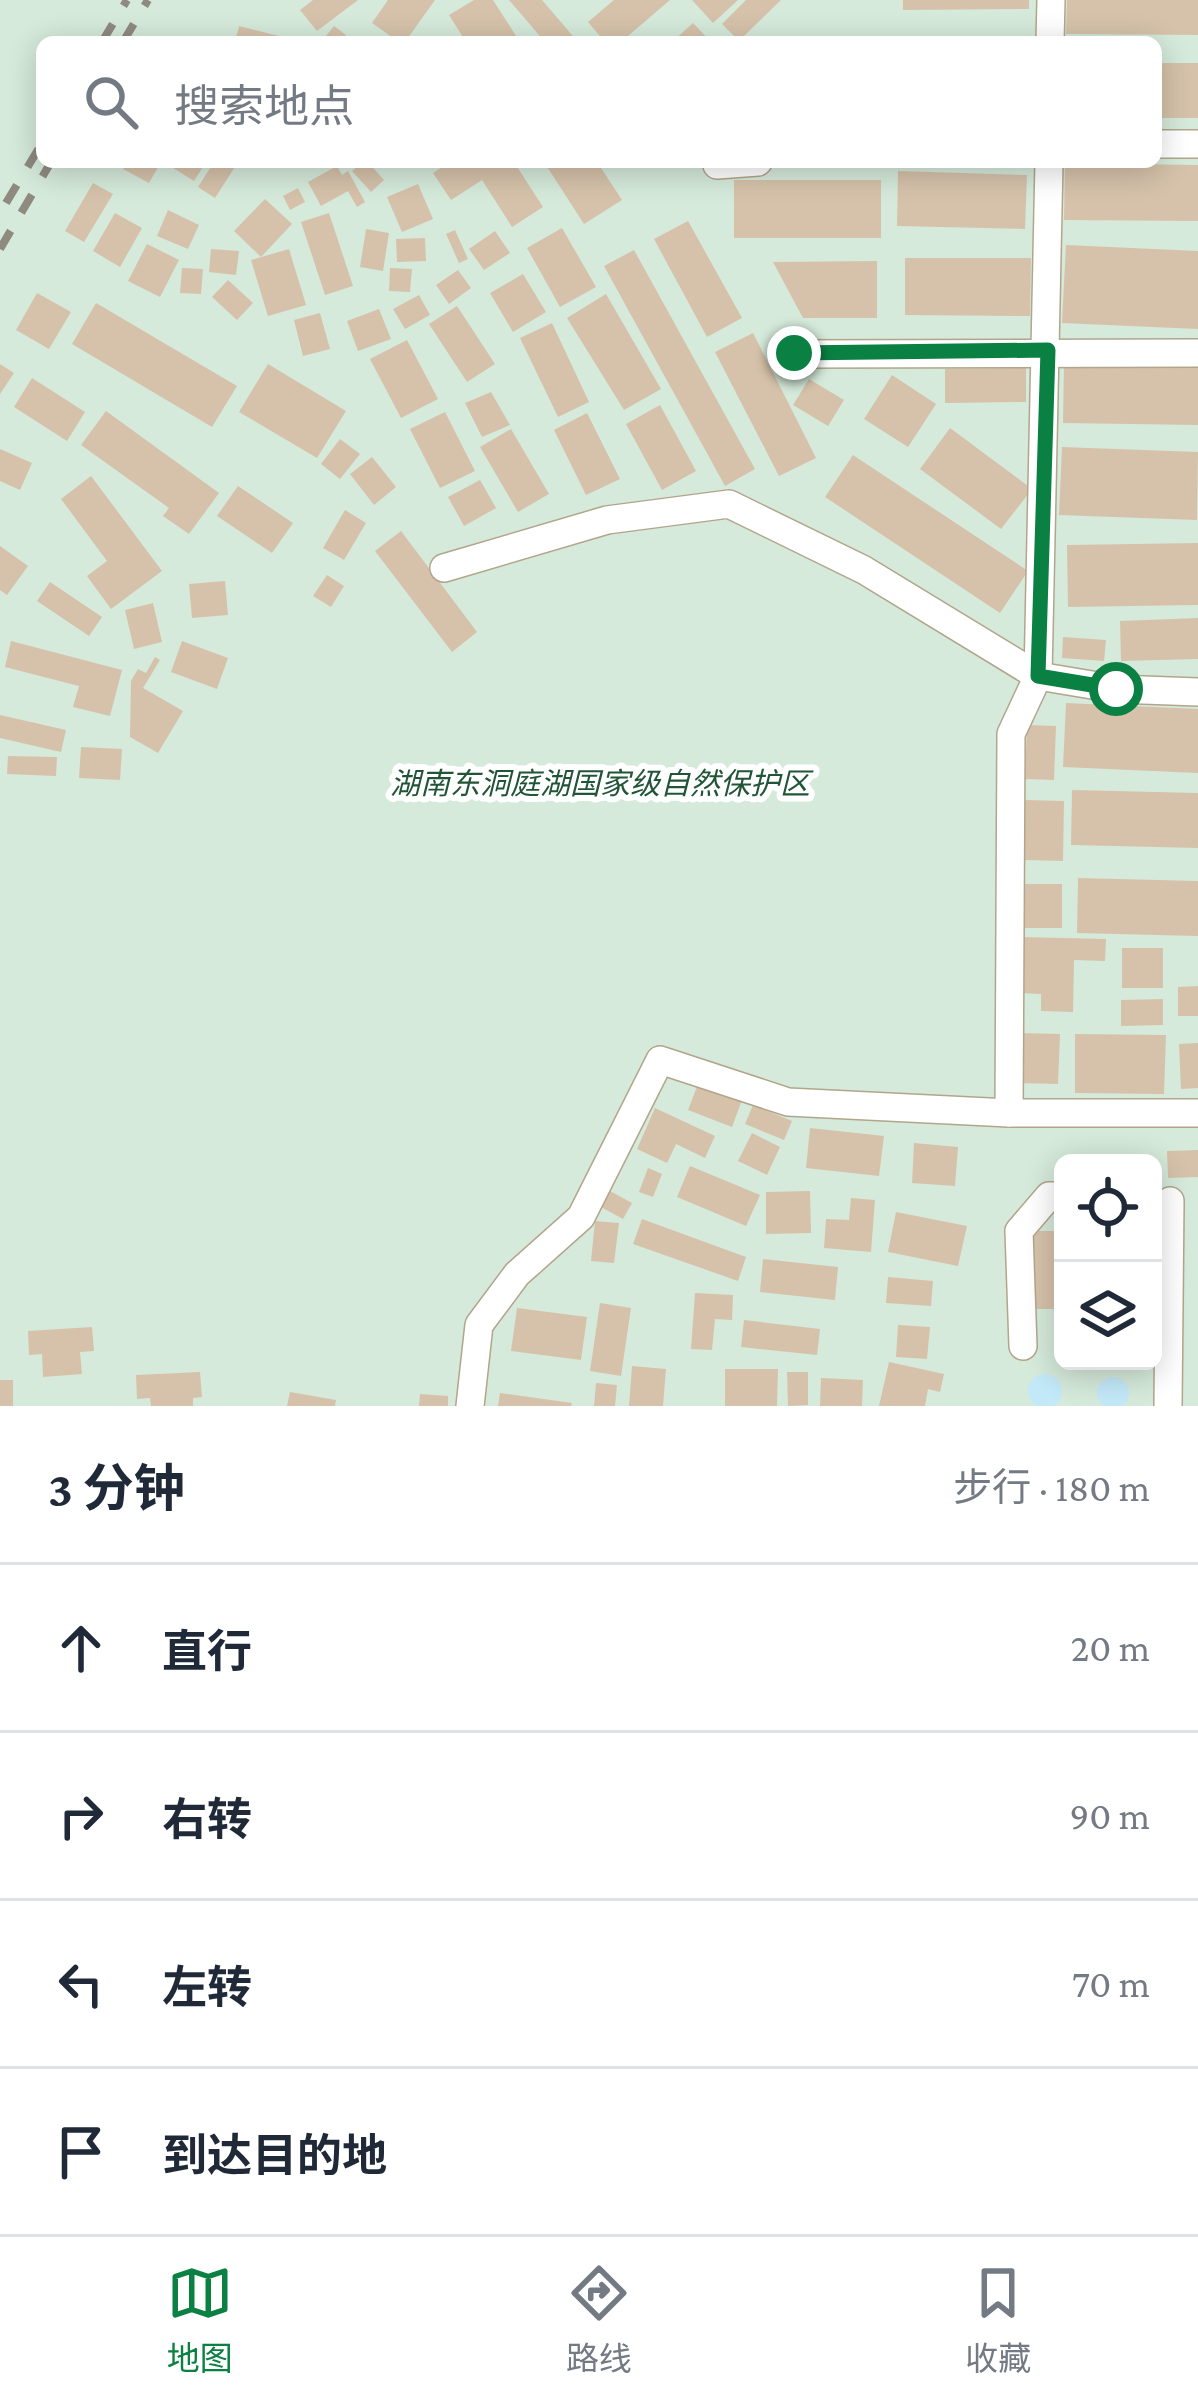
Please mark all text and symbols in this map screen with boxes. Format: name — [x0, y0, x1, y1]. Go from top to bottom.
search box — [36, 36, 1162, 168]
icon: search — [78, 69, 144, 135]
text: 搜索地点 — [174, 82, 354, 132]
route end — [767, 326, 821, 380]
route start — [1089, 662, 1143, 716]
park label: 湖南东洞庭湖国家级自然保护区 — [390, 767, 814, 800]
map controls — [1054, 1154, 1162, 1370]
button: locate — [1054, 1154, 1162, 1262]
button: layers — [1054, 1262, 1162, 1370]
text: 3 分钟 — [48, 1460, 185, 1517]
text: 步行 · 180 m — [953, 1466, 1150, 1509]
icon: ahead — [48, 1615, 114, 1681]
text: 20 m — [1071, 1626, 1150, 1669]
text: 直行 — [162, 1627, 252, 1677]
icon: right — [48, 1783, 114, 1849]
text: 90 m — [1069, 1794, 1150, 1837]
text: 右转 — [162, 1795, 252, 1845]
icon: left — [48, 1951, 114, 2017]
text: 70 m — [1072, 1962, 1150, 2005]
text: 左转 — [162, 1963, 252, 2013]
icon: arrive — [48, 2119, 114, 2185]
text: 到达目的地 — [162, 2131, 387, 2181]
tab: 地图 — [167, 2260, 233, 2380]
tab: 路线 — [566, 2260, 632, 2380]
tab: 收藏 — [965, 2260, 1031, 2380]

